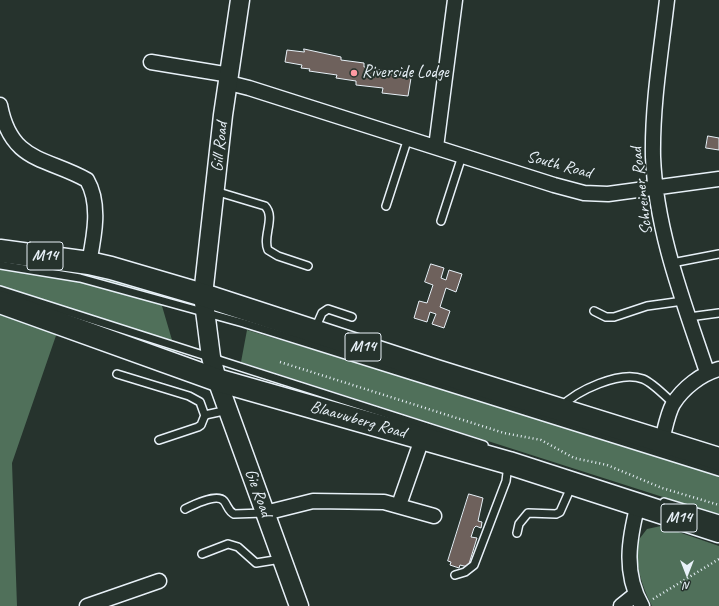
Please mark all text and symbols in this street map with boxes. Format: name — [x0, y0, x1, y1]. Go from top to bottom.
place label: Riverside Lodge — [362, 63, 449, 83]
marker: Riverside Lodge — [349, 68, 359, 78]
street label: Gill Road — [207, 121, 233, 173]
street label: Schreiner Road — [626, 146, 658, 236]
street label: South Road — [524, 147, 594, 183]
road number: M14 — [27, 242, 63, 270]
road number: M14 — [345, 333, 381, 361]
street label: Blaauwberg Road — [308, 397, 408, 443]
street label: Gie Road — [240, 466, 276, 520]
road number: M14 — [661, 504, 697, 532]
north arrow — [667, 554, 707, 594]
text: N — [684, 579, 690, 593]

